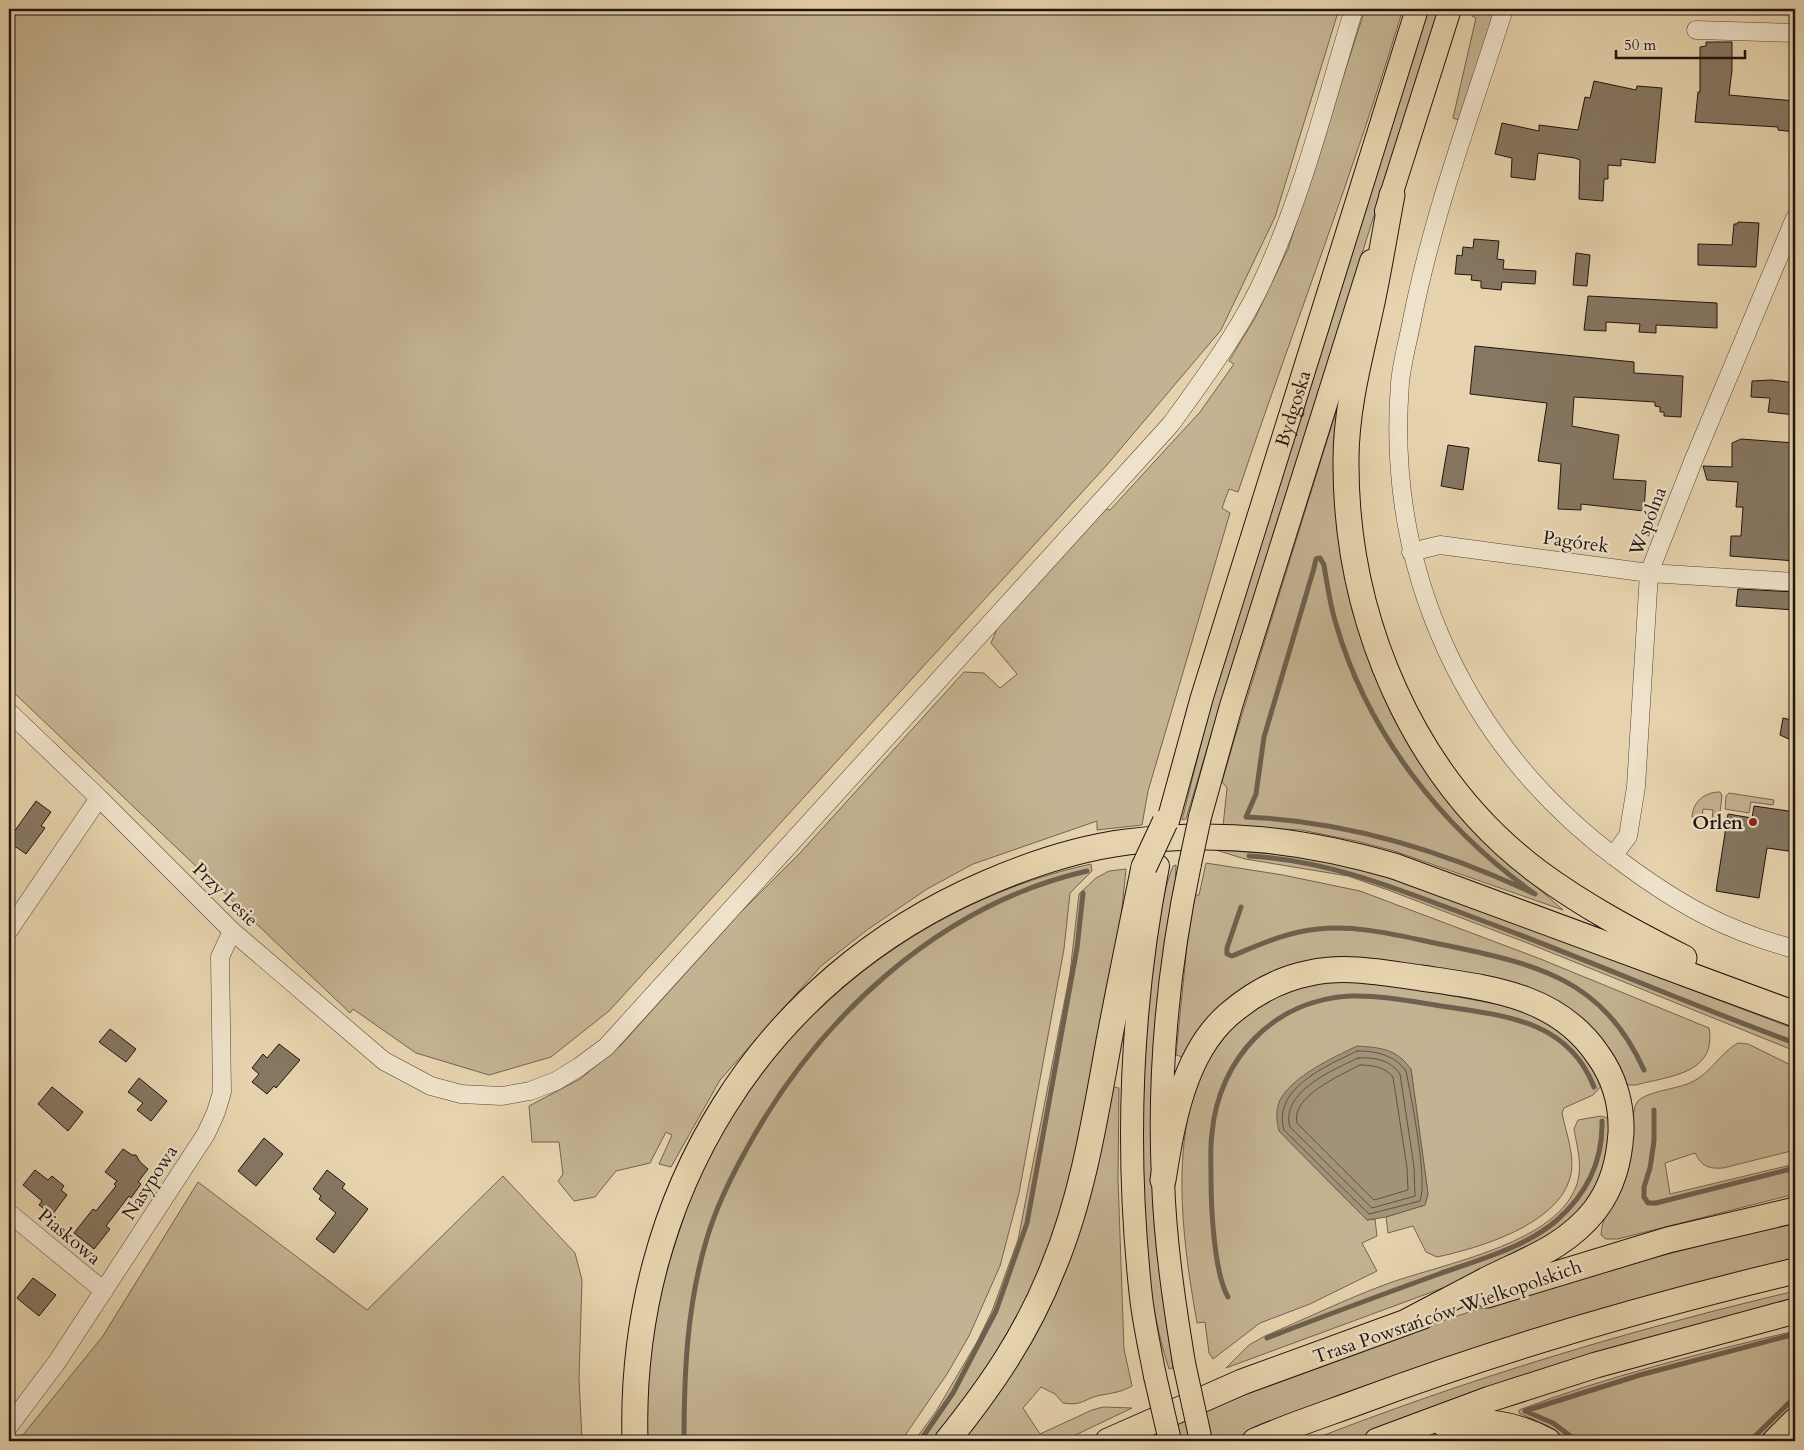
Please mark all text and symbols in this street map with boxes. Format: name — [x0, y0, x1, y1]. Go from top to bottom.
scale bar — [1616, 28, 1745, 60]
text: 50 m — [1624, 35, 1656, 55]
street label: Bydgoska — [1269, 367, 1317, 450]
street label: Wspólna — [1623, 483, 1673, 560]
street label: Pagórek — [1541, 525, 1611, 560]
place label: Orlen — [1692, 810, 1744, 836]
marker: Orlen — [1747, 816, 1759, 828]
street label: Przy Lesie — [187, 857, 264, 933]
street label: Nasypowa — [116, 1140, 184, 1225]
street label: Piaskowa — [32, 1203, 106, 1271]
street label: Trasa Powstańców Wielkopolskich — [1310, 1253, 1586, 1370]

